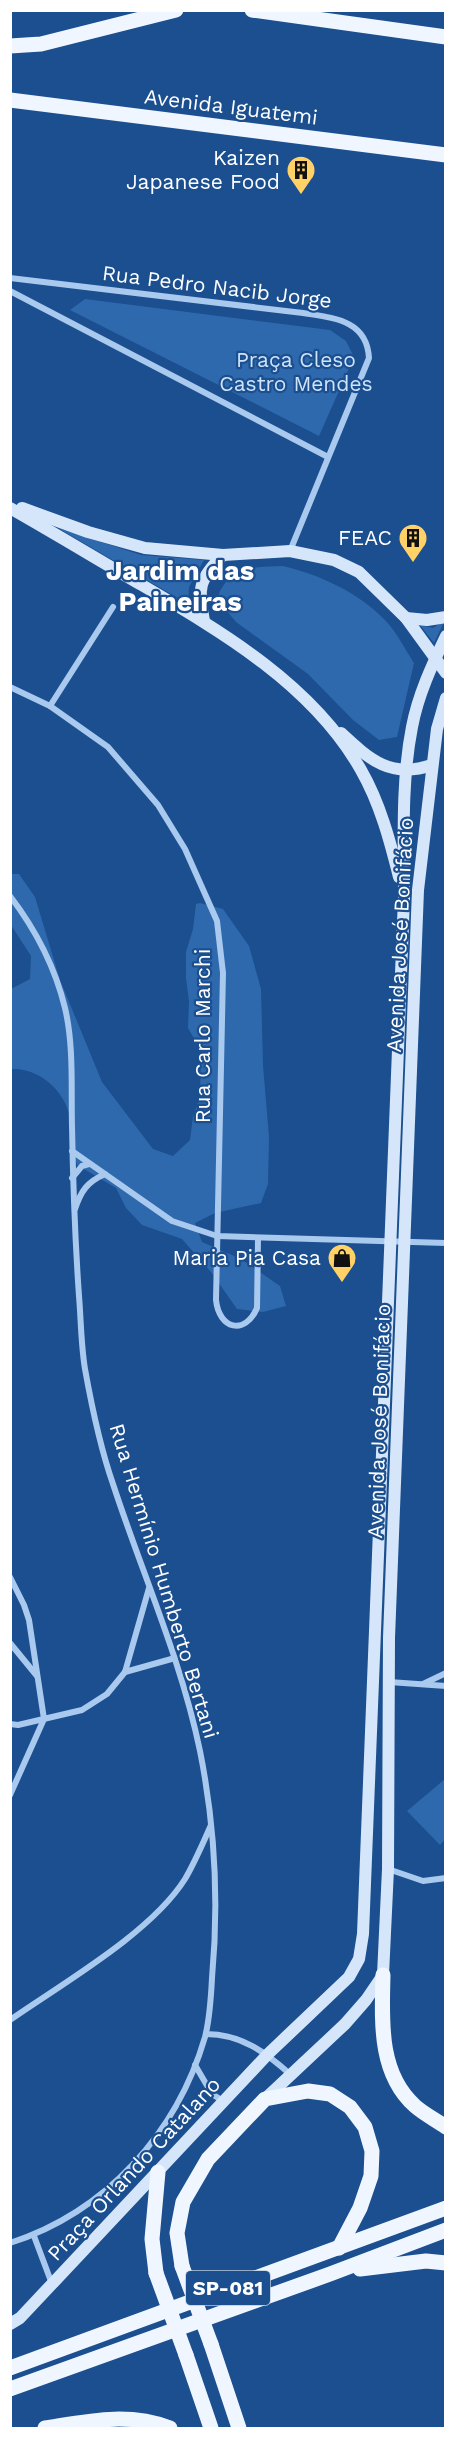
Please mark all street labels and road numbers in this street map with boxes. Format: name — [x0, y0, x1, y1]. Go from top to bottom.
street label: Avenida Iguatemi — [143, 83, 319, 130]
street label: Rua Pedro Nacib Jorge — [101, 260, 333, 313]
street label: Avenida José Bonifácio — [381, 817, 418, 1053]
street label: Rua Carlo Marchi — [190, 949, 215, 1123]
street label: Avenida José Bonifácio — [362, 1303, 395, 1539]
street label: Rua Hermínio Humberto Bertani — [105, 1420, 224, 1741]
street label: Praça Orlando Catalano — [42, 2072, 225, 2266]
road number: SP-081 — [186, 2271, 270, 2305]

